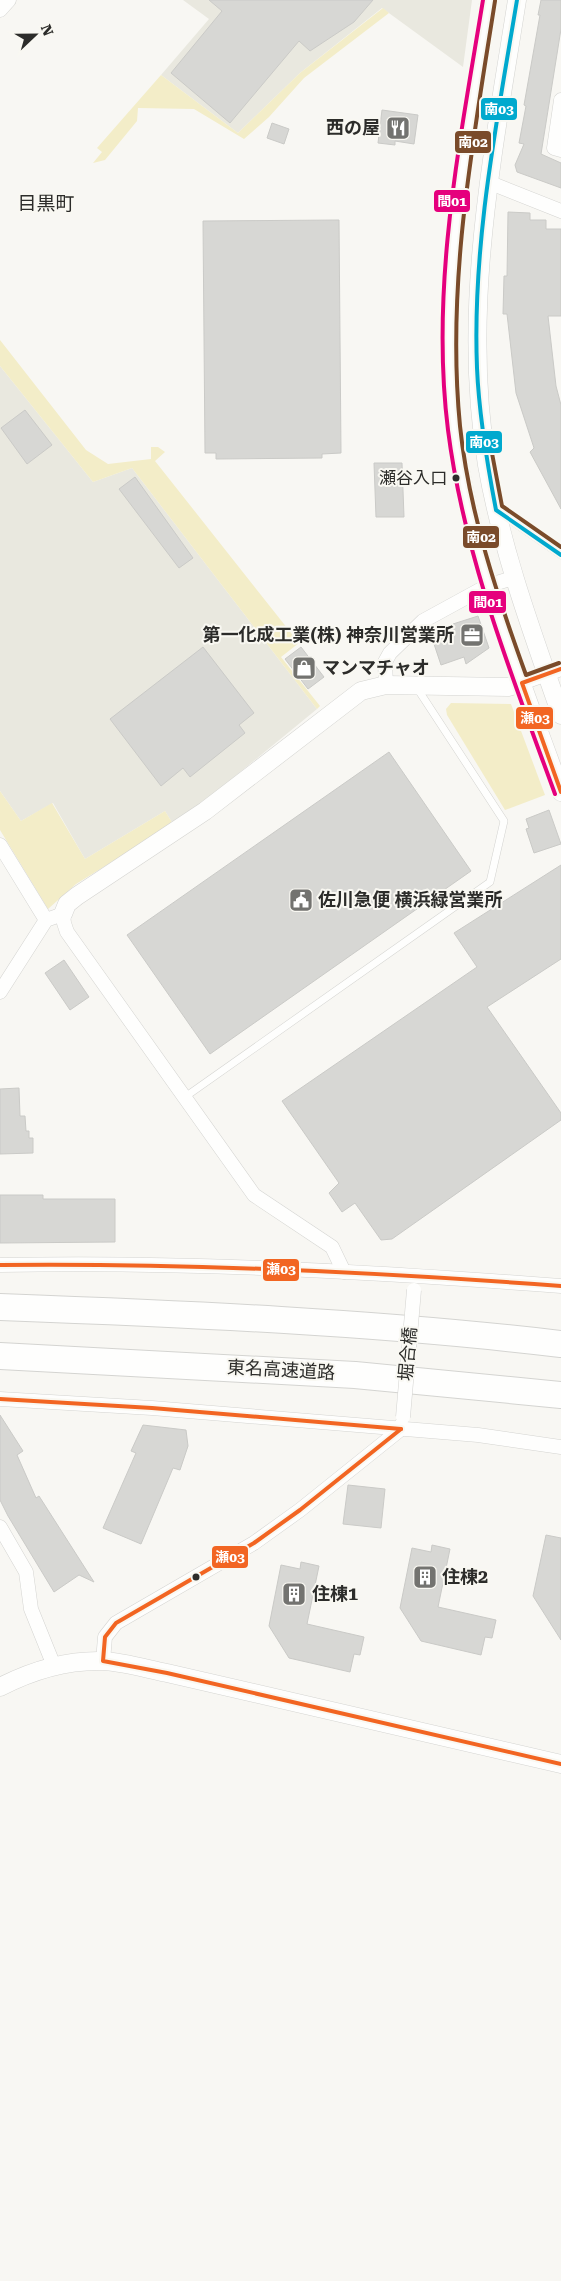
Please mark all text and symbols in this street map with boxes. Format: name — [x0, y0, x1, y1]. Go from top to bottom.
north arrow — [10, 10, 60, 60]
text: N — [38, 22, 57, 38]
line badge: 南03 — [480, 97, 518, 121]
text: 南03 — [484, 101, 514, 117]
restaurant icon: 西の屋 — [385, 115, 411, 141]
place label: 西の屋 — [326, 117, 380, 138]
line badge: 南02 — [454, 130, 492, 154]
text: 南02 — [458, 134, 488, 150]
line badge: 間01 — [433, 189, 471, 213]
district label: 目黒町 — [17, 192, 75, 215]
text: 間01 — [437, 193, 467, 209]
line badge: 南03 — [465, 430, 503, 454]
text: 南03 — [469, 434, 499, 450]
place label: 瀬谷入口 — [379, 468, 447, 488]
marker: 瀬谷入口 — [451, 473, 461, 483]
line badge: 南02 — [462, 525, 500, 549]
text: 南02 — [466, 529, 496, 545]
line badge: 間01 — [468, 590, 507, 614]
text: 間01 — [473, 594, 503, 610]
office icon: 第一化成工業(株) 神奈川営業所 — [459, 622, 485, 648]
place label: 第一化成工業(株) 神奈川営業所 — [203, 624, 454, 645]
shop icon: マンマチャオ — [291, 655, 317, 681]
place label: マンマチャオ — [322, 657, 430, 678]
line badge: 瀬03 — [515, 706, 554, 730]
text: 瀬03 — [520, 710, 550, 726]
public building icon: 佐川急便 横浜緑営業所 — [288, 887, 314, 913]
place label: 佐川急便 横浜緑営業所 — [318, 889, 503, 910]
line badge: 瀬03 — [262, 1258, 300, 1282]
text: 瀬03 — [266, 1261, 296, 1277]
street label: 堀合橋 — [395, 1326, 420, 1382]
street label: 東名高速道路 — [227, 1356, 336, 1383]
line badge: 瀬03 — [211, 1545, 249, 1569]
text: 瀬03 — [215, 1549, 245, 1565]
building icon: 住棟2 — [412, 1564, 438, 1590]
place label: 住棟2 — [442, 1566, 488, 1587]
unlabelled marker — [191, 1572, 201, 1582]
building icon: 住棟1 — [281, 1581, 307, 1607]
place label: 住棟1 — [312, 1583, 358, 1604]

